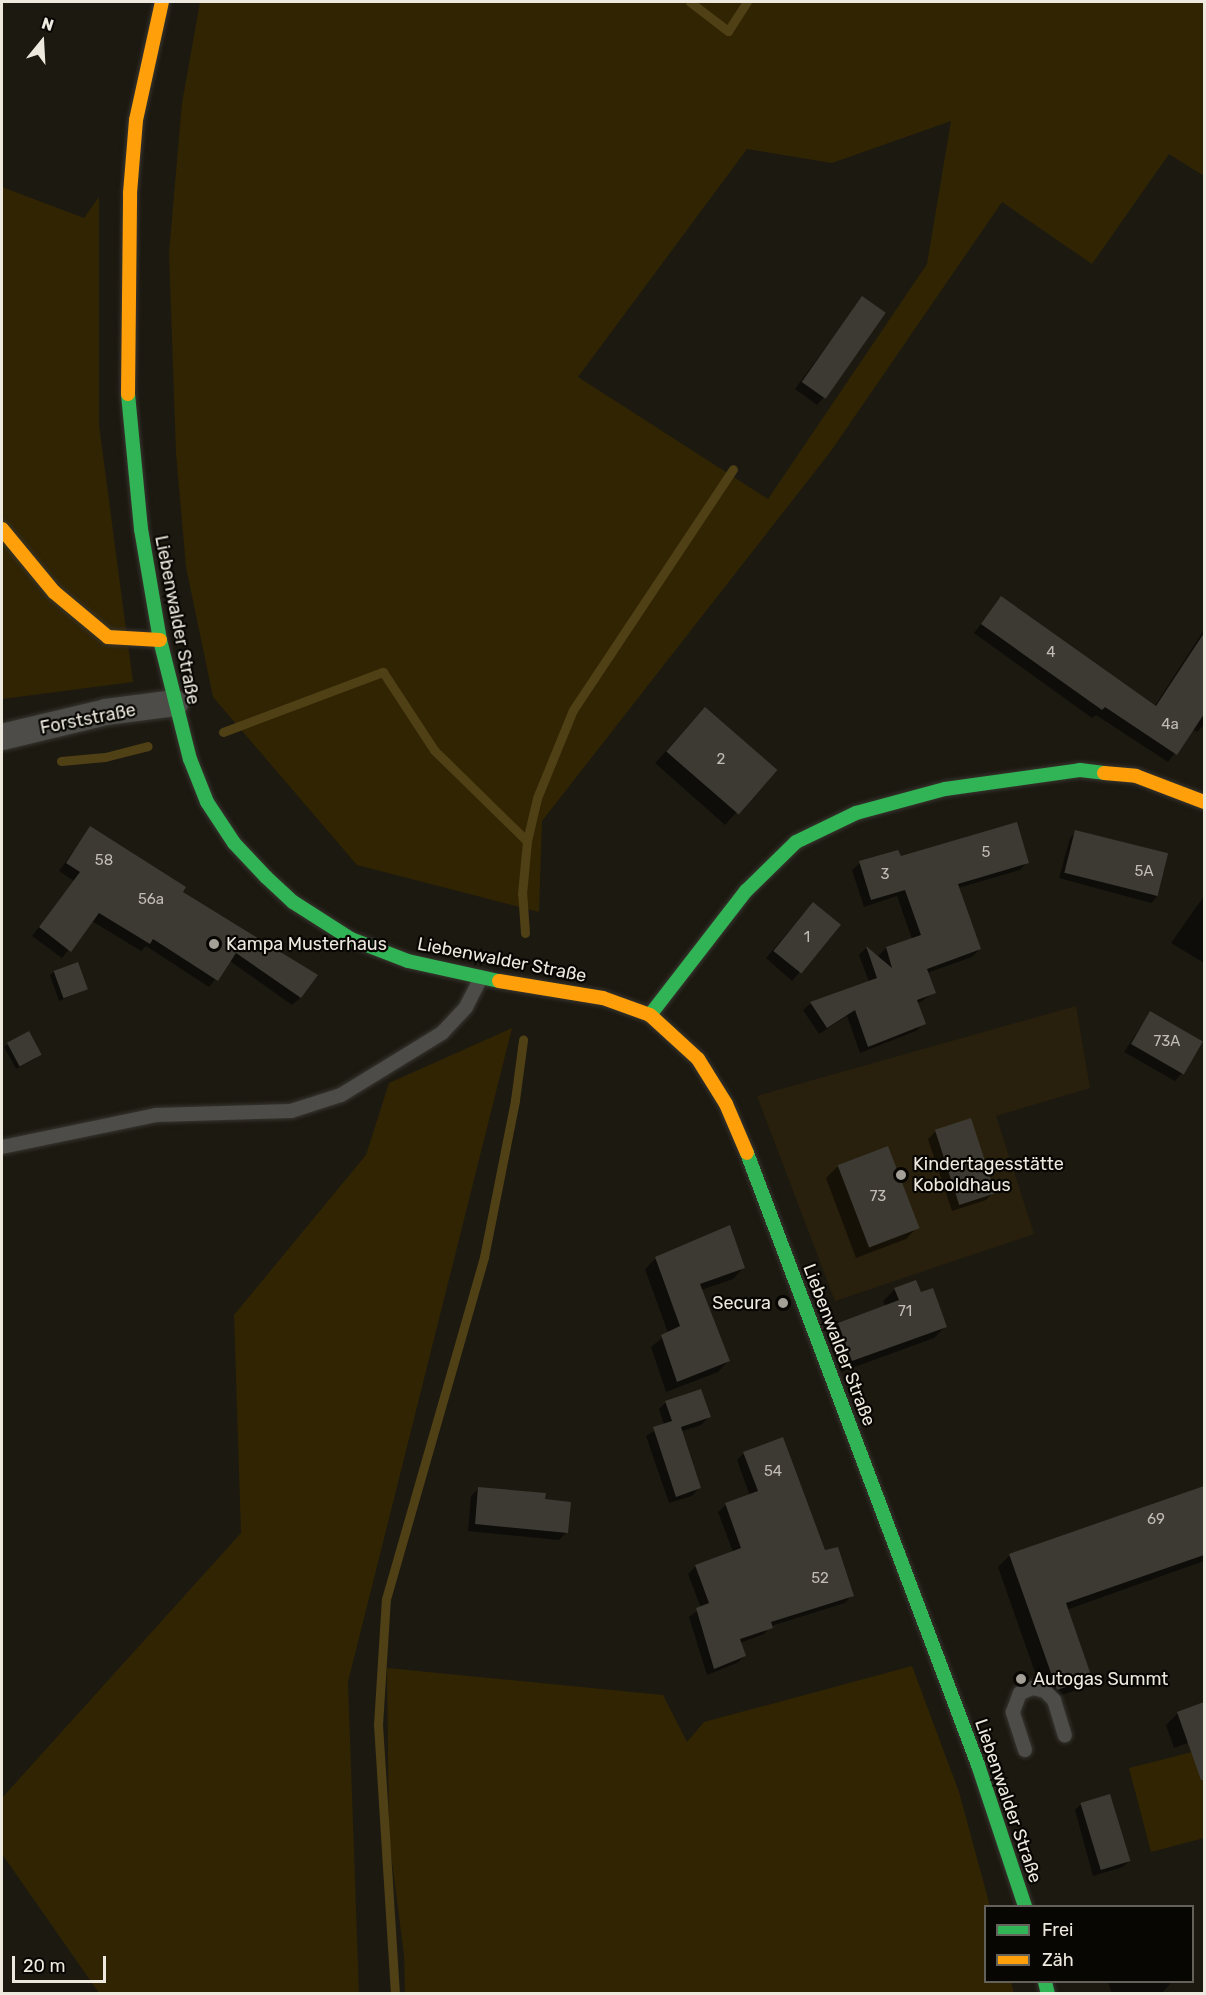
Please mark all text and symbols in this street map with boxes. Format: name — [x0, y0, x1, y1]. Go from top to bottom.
north arrow — [12, 12, 72, 72]
text: N — [39, 14, 56, 35]
street label: Liebenwalder Straße — [150, 533, 204, 707]
house number: 4 — [1046, 644, 1056, 662]
street label: Forststraße — [38, 699, 138, 739]
house number: 4a — [1161, 716, 1179, 734]
house number: 2 — [717, 751, 725, 769]
house number: 5 — [982, 844, 990, 862]
house number: 58 — [95, 852, 113, 870]
house number: 5A — [1135, 863, 1153, 881]
house number: 3 — [880, 866, 890, 884]
house number: 56a — [138, 891, 164, 909]
house number: 1 — [804, 929, 810, 947]
place label: Kampa Musterhaus — [226, 933, 387, 955]
street label: Liebenwalder Straße — [415, 933, 589, 987]
marker: Kampa Musterhaus — [207, 937, 221, 951]
house number: 73A — [1154, 1033, 1180, 1051]
place label: Kindertagesstätte Koboldhaus — [913, 1154, 1064, 1196]
marker: Kindertagesstätte Koboldhaus — [894, 1168, 908, 1182]
house number: 73 — [870, 1188, 886, 1206]
street label: Liebenwalder Straße — [798, 1261, 880, 1429]
place label: Secura — [712, 1292, 771, 1314]
marker: Secura — [776, 1296, 790, 1310]
house number: 71 — [898, 1303, 912, 1321]
house number: 54 — [764, 1463, 782, 1481]
house number: 69 — [1147, 1511, 1165, 1529]
house number: 52 — [811, 1570, 829, 1588]
place label: Autogas Summt — [1033, 1668, 1168, 1690]
marker: Autogas Summt — [1014, 1672, 1028, 1686]
street label: Liebenwalder Straße — [970, 1716, 1046, 1886]
legend — [984, 1905, 1194, 1983]
text: Frei — [1042, 1919, 1073, 1941]
scale bar — [15, 1944, 110, 1982]
text: Zäh — [1042, 1949, 1074, 1971]
text: 20 m — [23, 1955, 65, 1977]

